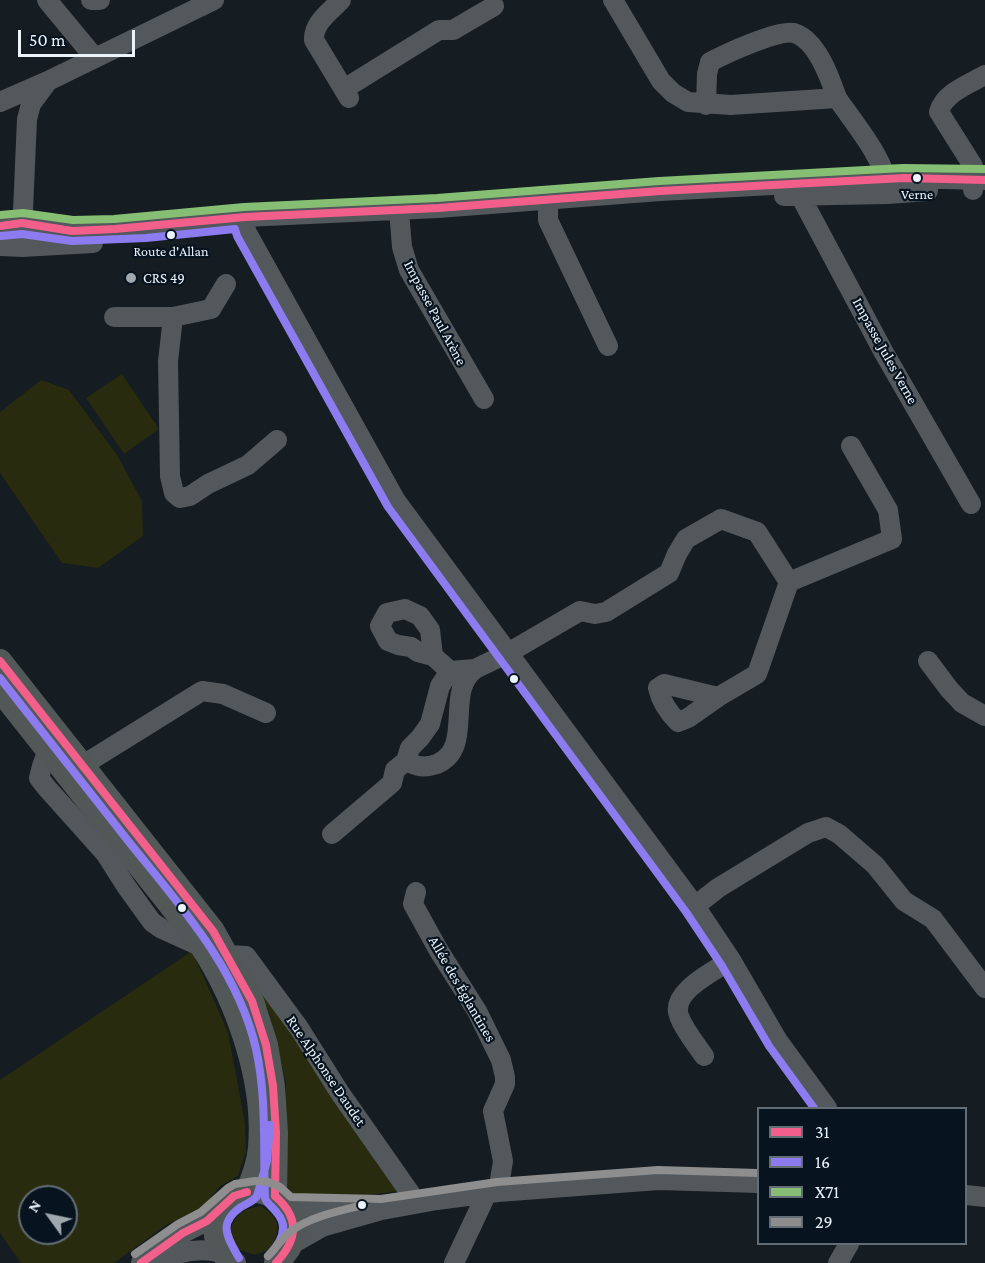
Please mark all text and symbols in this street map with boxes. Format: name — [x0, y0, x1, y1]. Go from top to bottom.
scale bar — [21, 18, 138, 56]
text: 50 m — [29, 30, 66, 50]
marker: Verne — [911, 172, 923, 184]
place label: Verne — [901, 187, 933, 203]
marker: Route d'Allan — [165, 229, 177, 241]
place label: Route d'Allan — [133, 244, 209, 260]
street label: Impasse Paul Arène — [400, 257, 470, 369]
place label: CRS 49 — [143, 269, 185, 287]
marker: CRS 49 — [124, 271, 138, 285]
street label: Impasse Jules Verne — [848, 295, 922, 407]
unlabelled marker — [508, 673, 520, 685]
unlabelled marker — [176, 902, 188, 914]
street label: Allée des Églantines — [424, 933, 500, 1045]
street label: Rue Alphonse Daudet — [282, 1012, 370, 1130]
legend — [757, 1107, 967, 1245]
text: 31 — [815, 1122, 830, 1142]
text: 16 — [815, 1152, 830, 1172]
text: X71 — [815, 1182, 839, 1202]
north arrow — [18, 1185, 78, 1245]
text: N — [24, 1197, 44, 1215]
unlabelled marker — [356, 1199, 368, 1211]
text: 29 — [815, 1212, 833, 1232]

